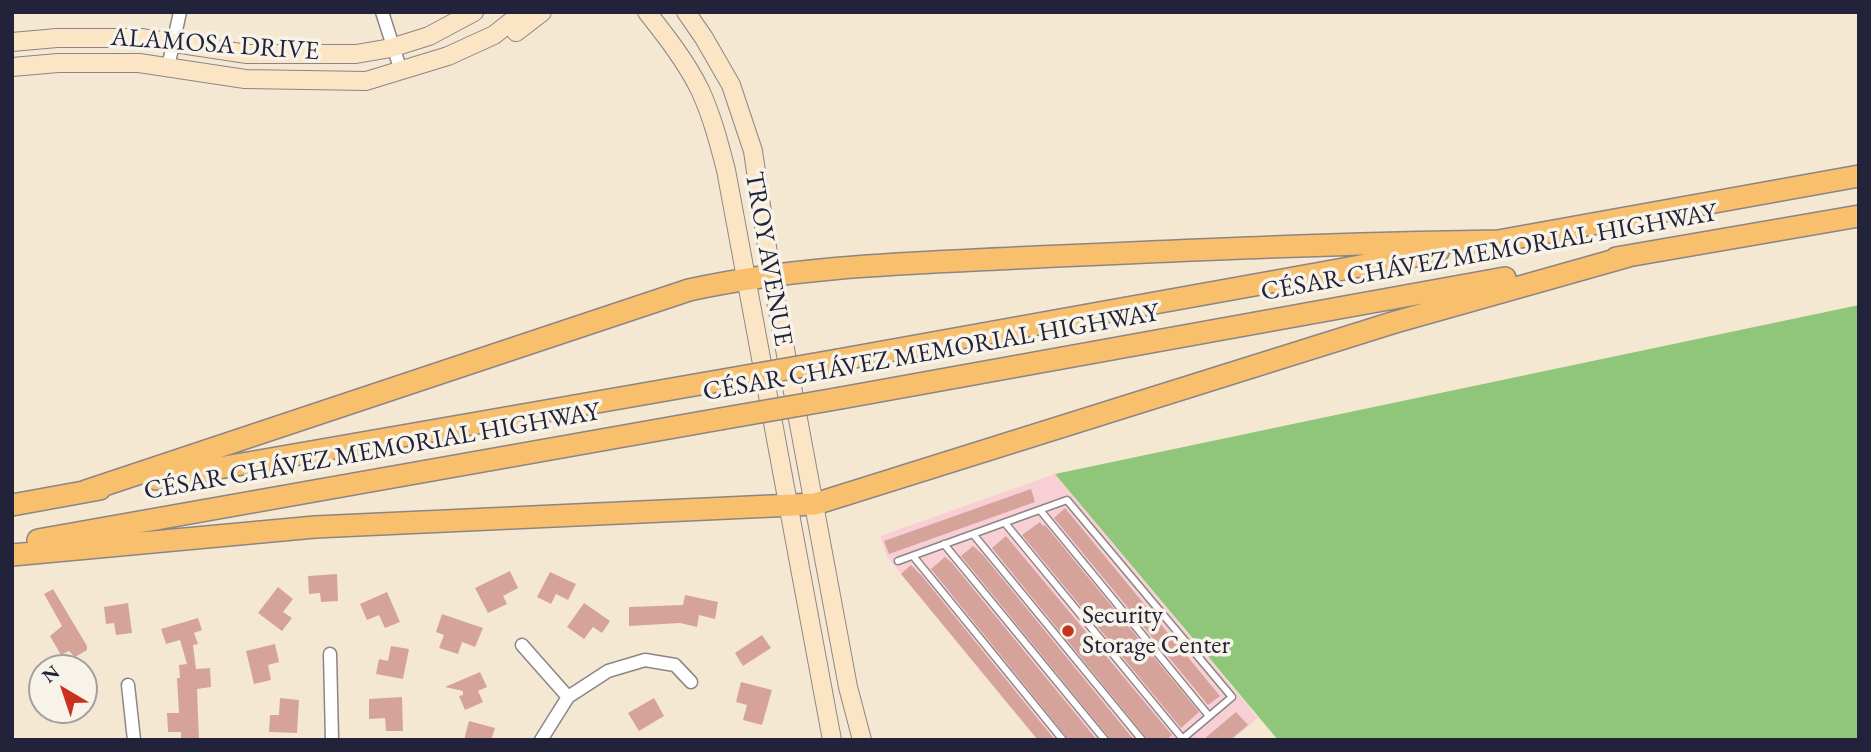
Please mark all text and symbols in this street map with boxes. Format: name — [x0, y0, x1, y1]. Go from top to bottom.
street label: ALAMOSA DRIVE — [110, 22, 320, 68]
street label: TROY AVENUE — [737, 169, 799, 349]
street label: CÉSAR CHÁVEZ MEMORIAL HIGHWAY — [1259, 197, 1719, 309]
street label: CÉSAR CHÁVEZ MEMORIAL HIGHWAY — [701, 297, 1161, 409]
street label: CÉSAR CHÁVEZ MEMORIAL HIGHWAY — [142, 396, 602, 508]
place label: Security Storage Center — [1082, 600, 1230, 662]
marker: Security Storage Center — [1060, 623, 1076, 639]
north arrow — [28, 654, 98, 724]
text: N — [37, 659, 65, 688]

